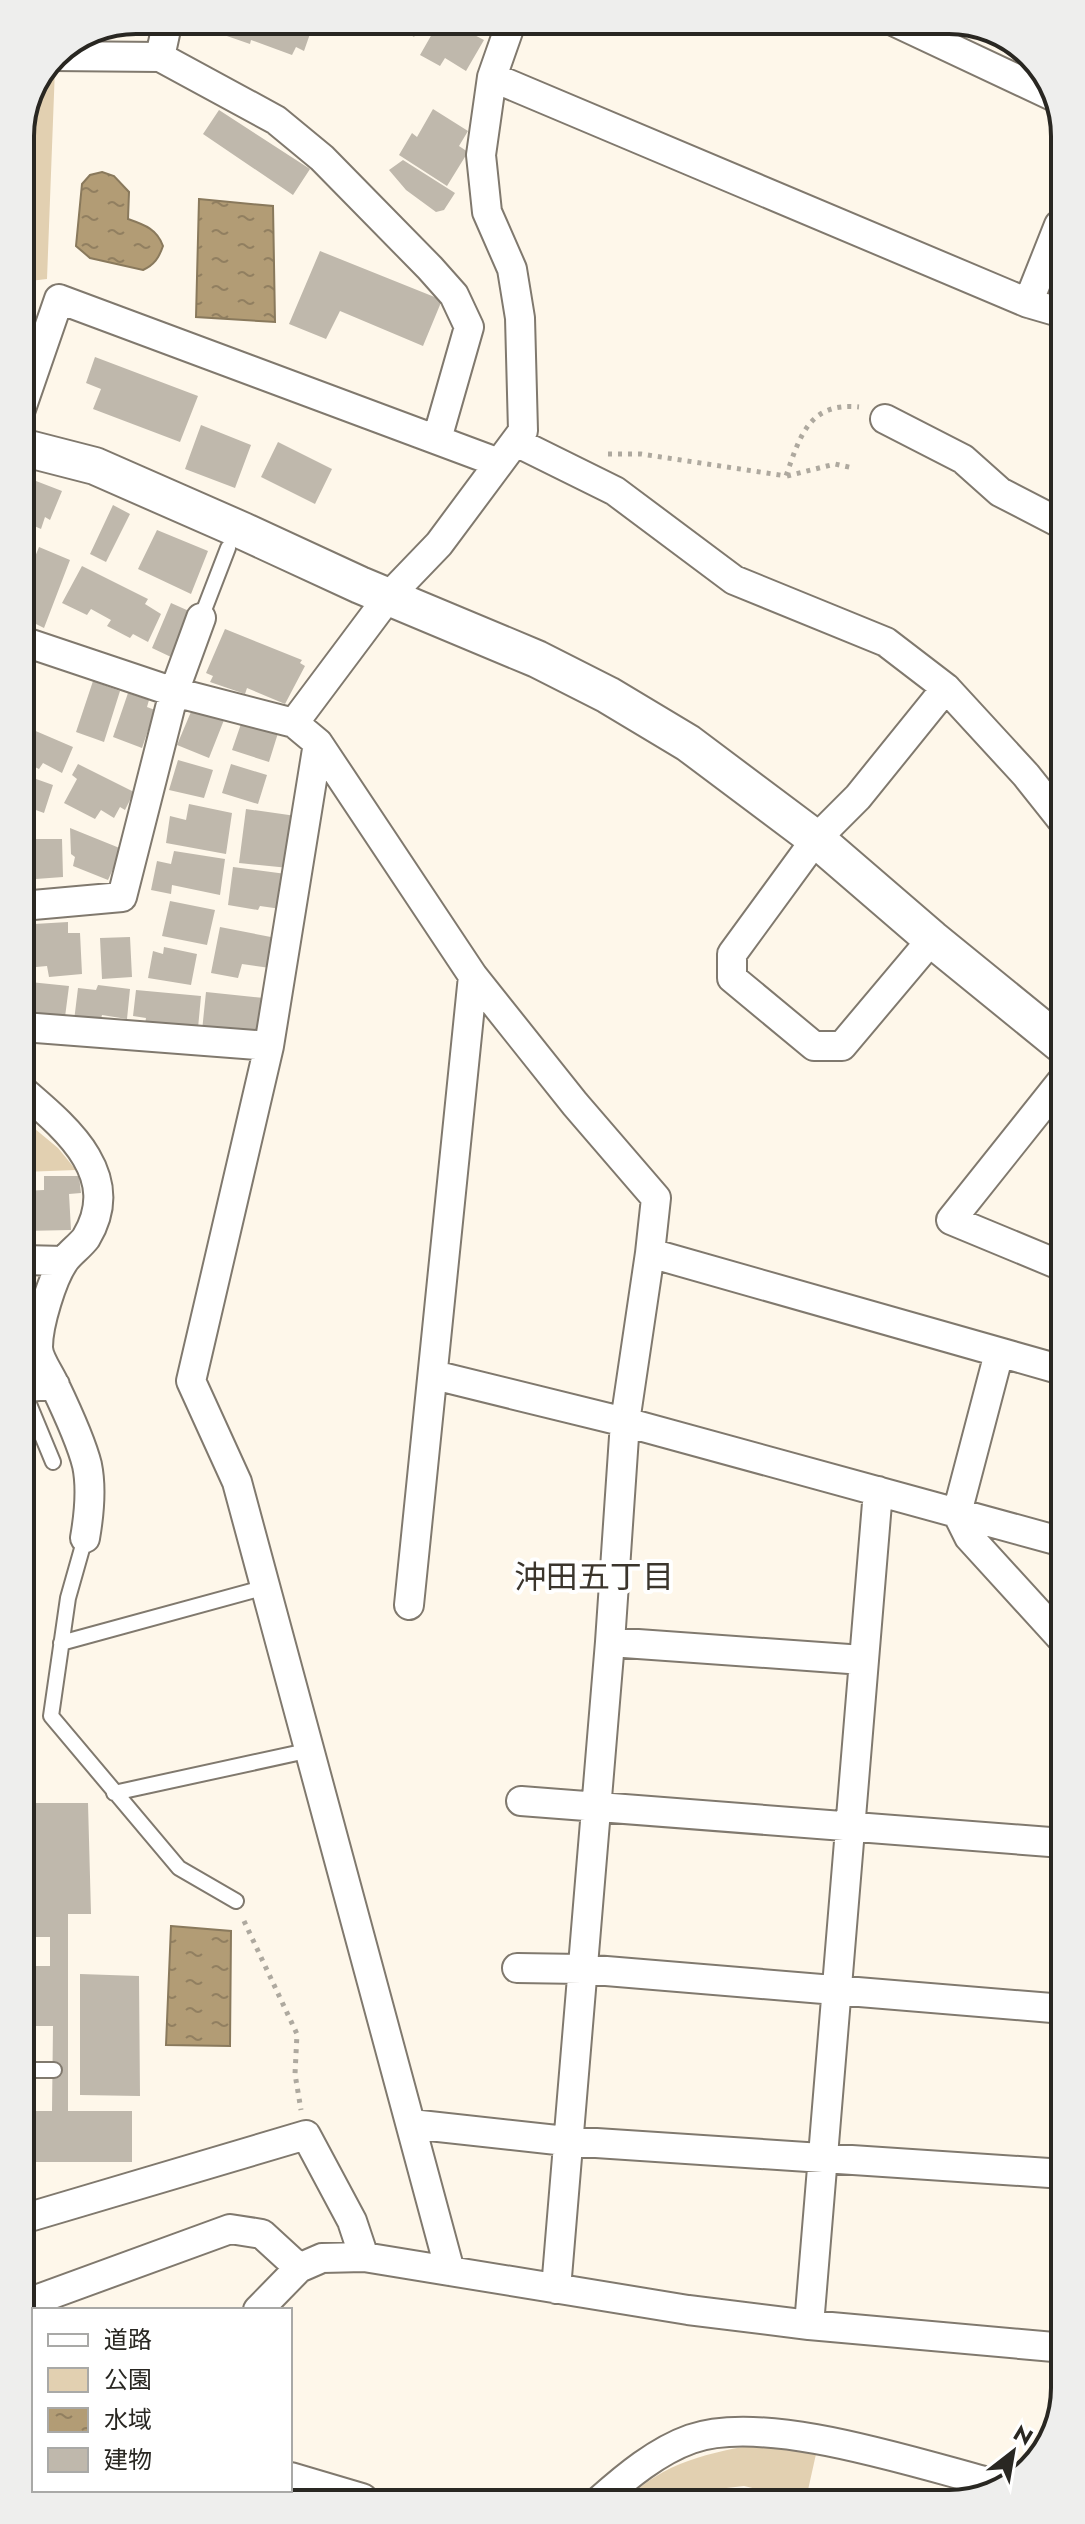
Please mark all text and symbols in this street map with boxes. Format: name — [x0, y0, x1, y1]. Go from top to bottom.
district label: 沖田五丁目 — [514, 1554, 674, 1600]
legend — [32, 2308, 292, 2492]
text: 道路 — [104, 2322, 152, 2357]
text: 公園 — [104, 2362, 152, 2397]
text: 水域 — [104, 2402, 152, 2437]
north arrow — [973, 2412, 1053, 2492]
text: N — [1008, 2417, 1039, 2453]
text: 建物 — [104, 2442, 152, 2477]

